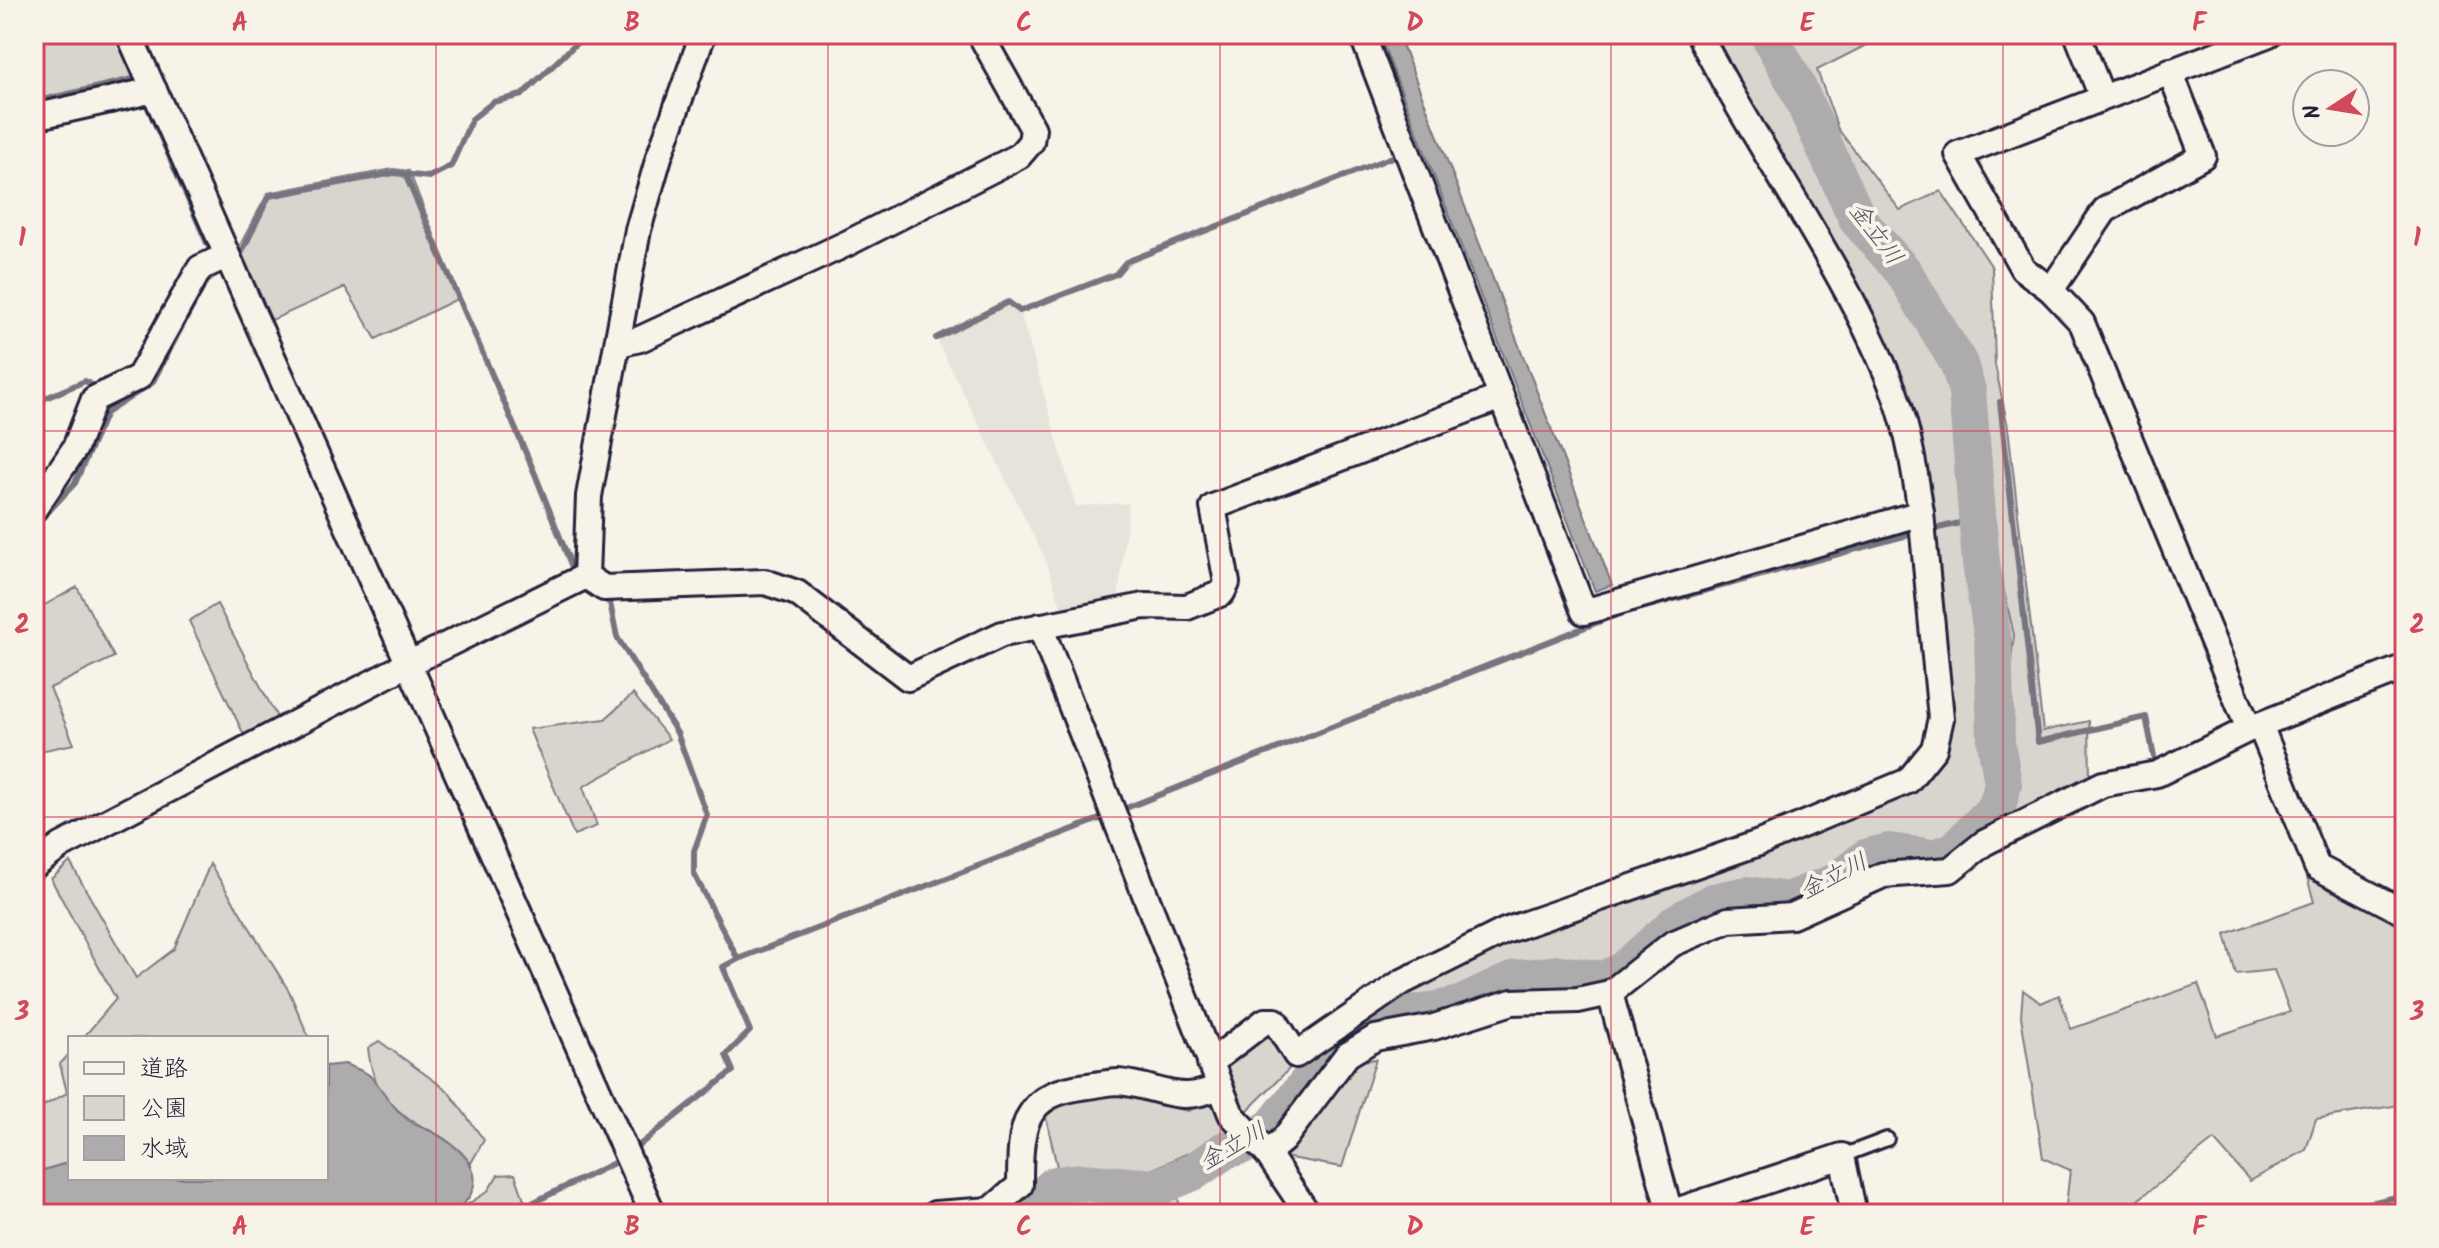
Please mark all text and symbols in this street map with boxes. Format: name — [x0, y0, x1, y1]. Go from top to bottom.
text: A — [232, 3, 248, 45]
text: B — [624, 3, 640, 45]
text: C — [1016, 3, 1032, 45]
text: D — [1406, 3, 1424, 45]
text: E — [1800, 3, 1816, 45]
text: F — [2192, 3, 2208, 45]
north arrow — [2291, 68, 2371, 148]
text: N — [2295, 101, 2332, 122]
water label: 金立川 — [1838, 194, 1912, 274]
text: 1 — [18, 218, 26, 260]
text: 1 — [2413, 218, 2421, 260]
text: 2 — [14, 605, 30, 647]
text: 2 — [2409, 605, 2425, 647]
water label: 金立川 — [1793, 843, 1875, 911]
text: 3 — [14, 992, 29, 1034]
text: 3 — [2409, 992, 2424, 1034]
legend — [68, 1036, 328, 1180]
text: 道路 — [140, 1050, 188, 1089]
text: 公園 — [140, 1090, 188, 1129]
water label: 金立川 — [1192, 1112, 1274, 1182]
text: 水域 — [140, 1130, 188, 1169]
text: A — [232, 1207, 248, 1248]
text: B — [624, 1207, 640, 1248]
text: C — [1016, 1207, 1032, 1248]
text: D — [1406, 1207, 1424, 1248]
text: E — [1800, 1207, 1816, 1248]
text: F — [2192, 1207, 2208, 1248]

